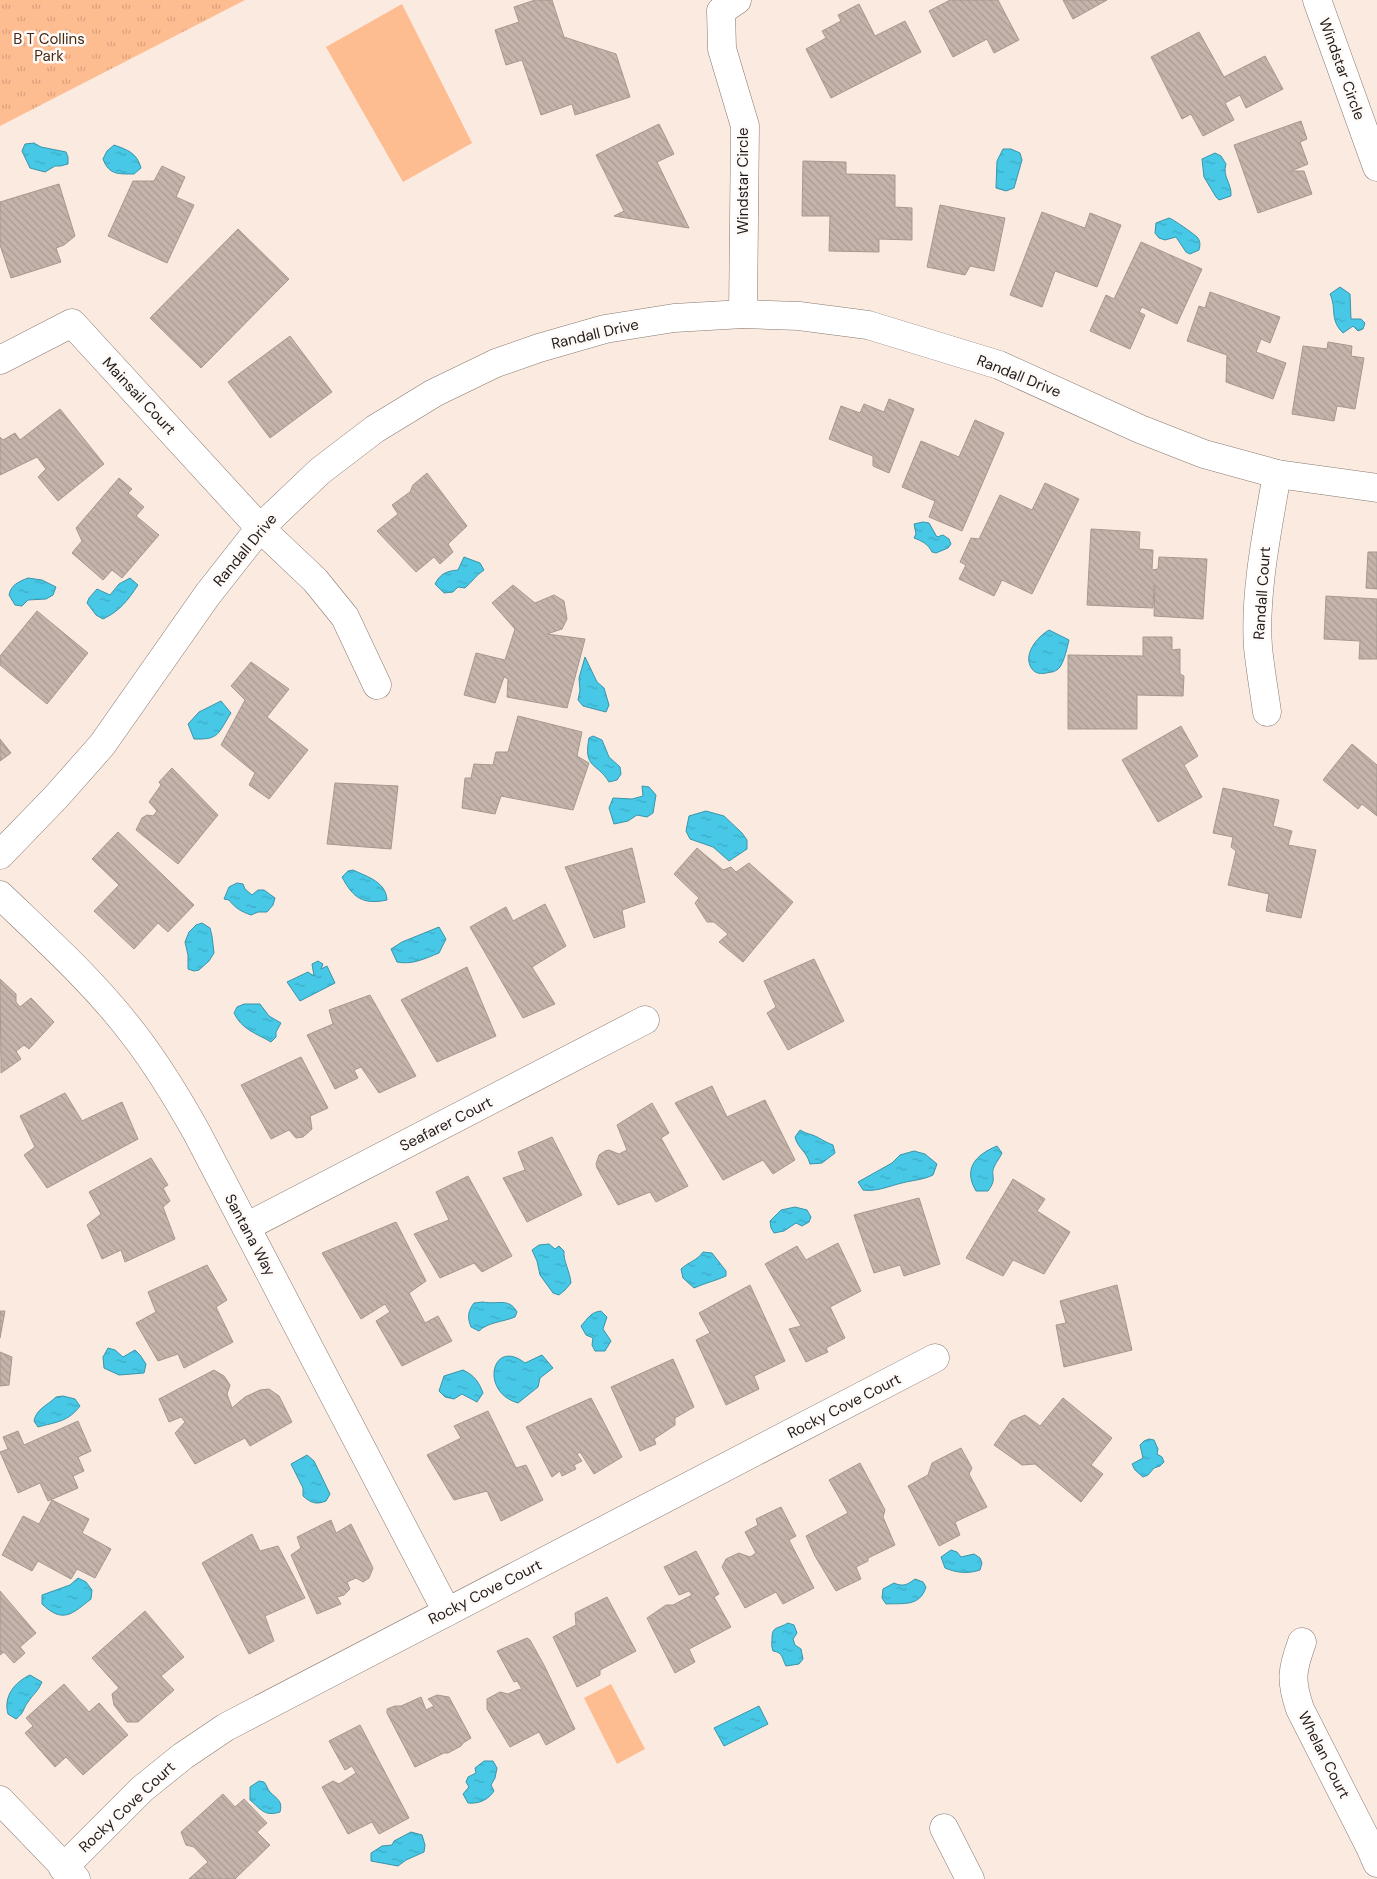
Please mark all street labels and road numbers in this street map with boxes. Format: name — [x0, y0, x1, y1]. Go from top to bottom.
street label: Windstar Circle — [1314, 15, 1370, 123]
street label: Windstar Circle — [733, 128, 753, 234]
street label: Randall Drive — [549, 314, 641, 354]
street label: Randall Drive — [974, 350, 1064, 402]
street label: Mainsail Court — [98, 353, 180, 439]
street label: Randall Drive — [209, 509, 281, 591]
street label: Randall Court — [1249, 546, 1275, 640]
street label: Seafarer Court — [396, 1092, 496, 1156]
street label: Santana Way — [220, 1190, 280, 1280]
street label: Rocky Cove Court — [784, 1369, 904, 1443]
street label: Rocky Cove Court — [425, 1555, 545, 1629]
street label: Whelan Court — [1293, 1708, 1355, 1802]
street label: Rocky Cove Court — [75, 1757, 180, 1857]

